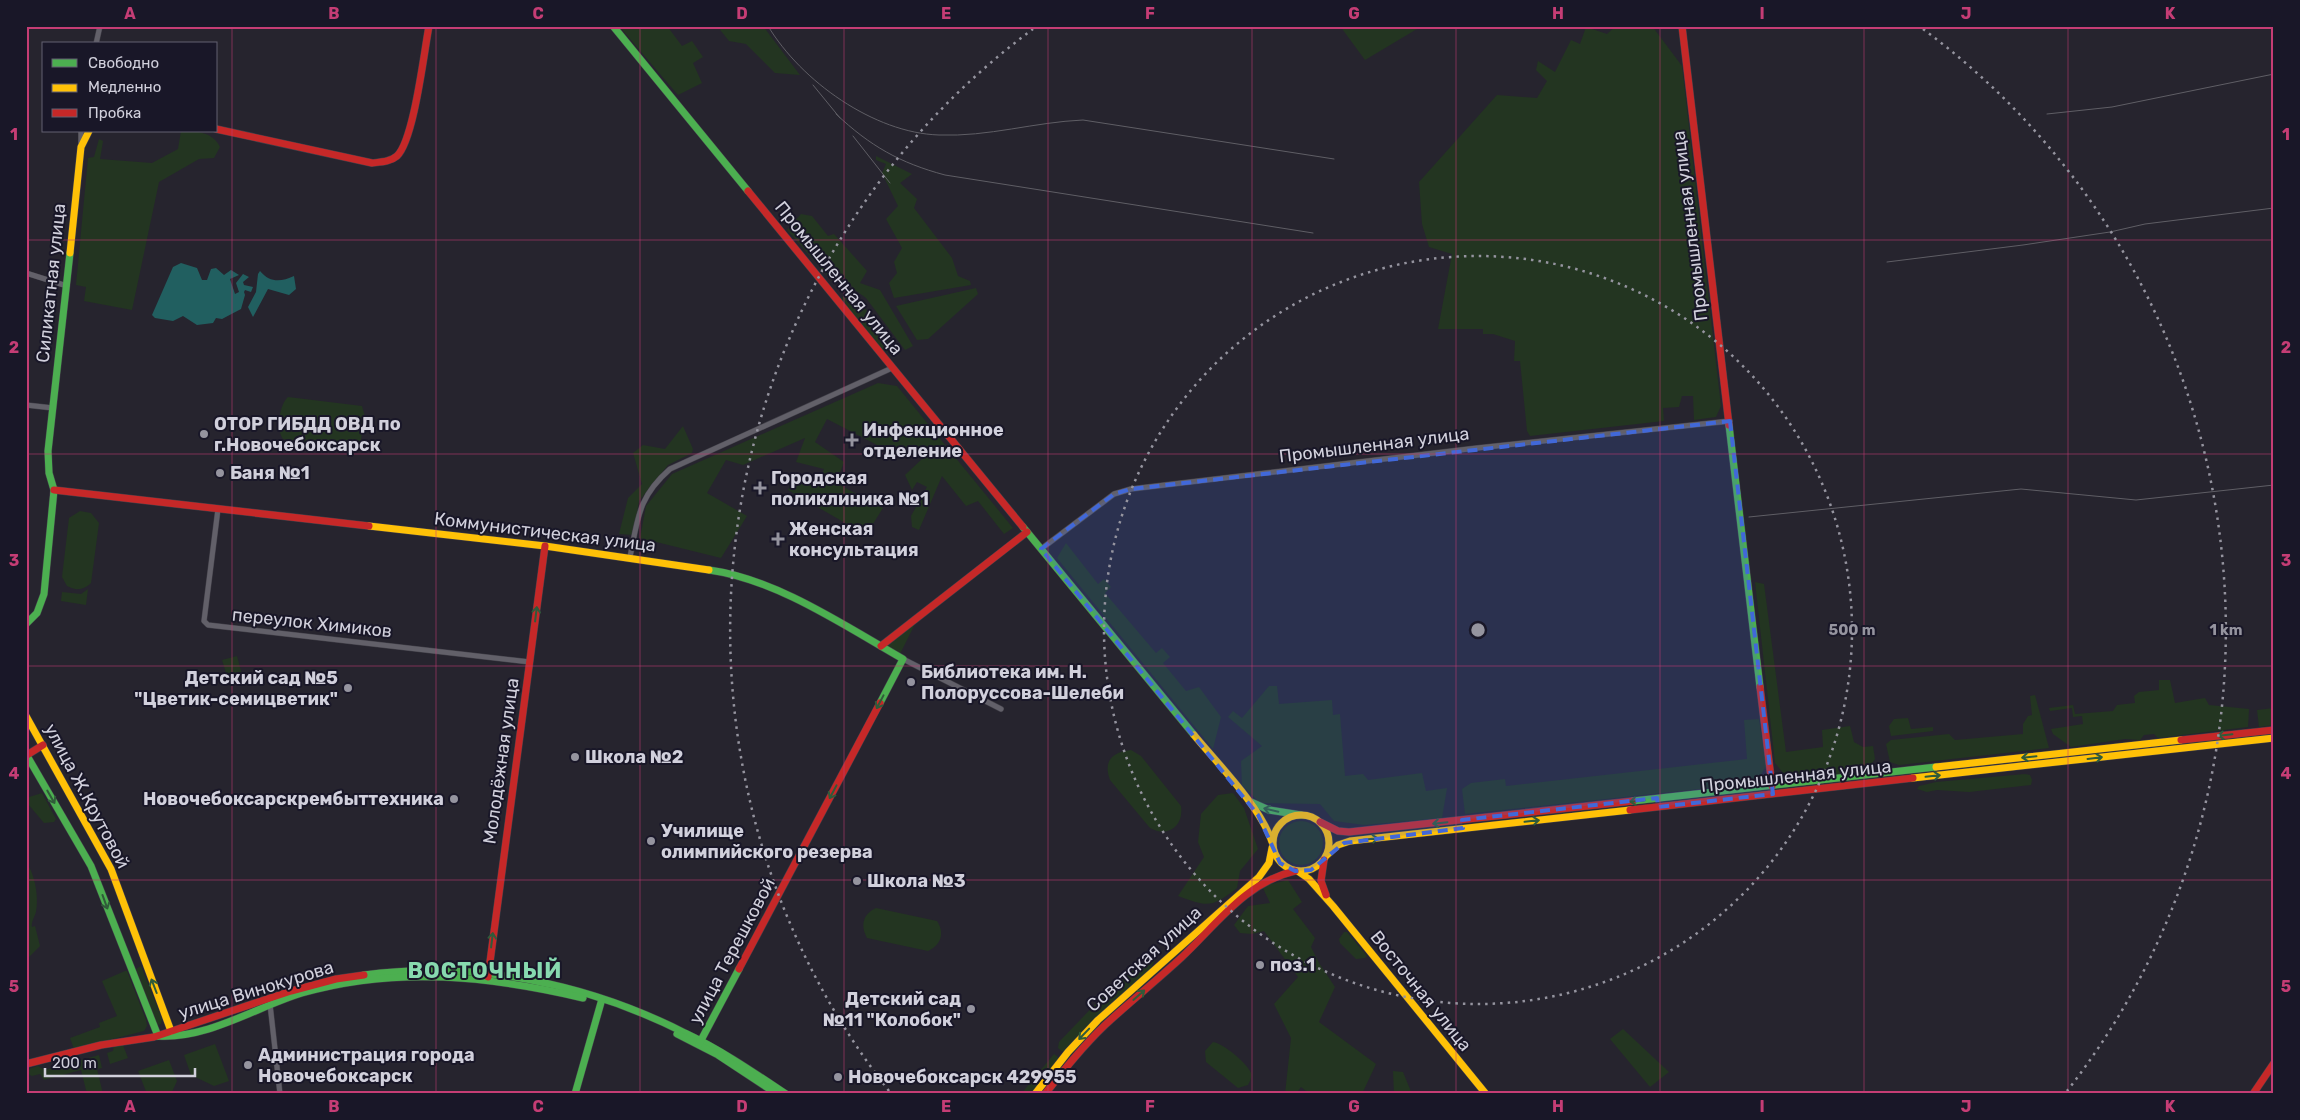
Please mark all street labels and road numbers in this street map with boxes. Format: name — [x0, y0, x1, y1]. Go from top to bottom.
street label: Промышленная улица — [1667, 130, 1713, 322]
street label: Промышленная улица — [770, 197, 908, 359]
street label: Силикатная улица — [32, 202, 70, 364]
street label: Промышленная улица — [1278, 422, 1470, 468]
street label: Коммунистическая улица — [433, 507, 657, 557]
street label: переулок Химиков — [231, 604, 393, 642]
street label: Молодёжная улица — [478, 677, 524, 845]
street label: улица Ж.Крутовой — [39, 720, 135, 872]
street label: Промышленная улица — [1700, 755, 1892, 797]
street label: улица Терешковой — [684, 874, 780, 1028]
street label: Советская улица — [1082, 902, 1206, 1016]
street label: Восточная улица — [1366, 926, 1476, 1056]
street label: улица Винокурова — [176, 956, 336, 1024]

